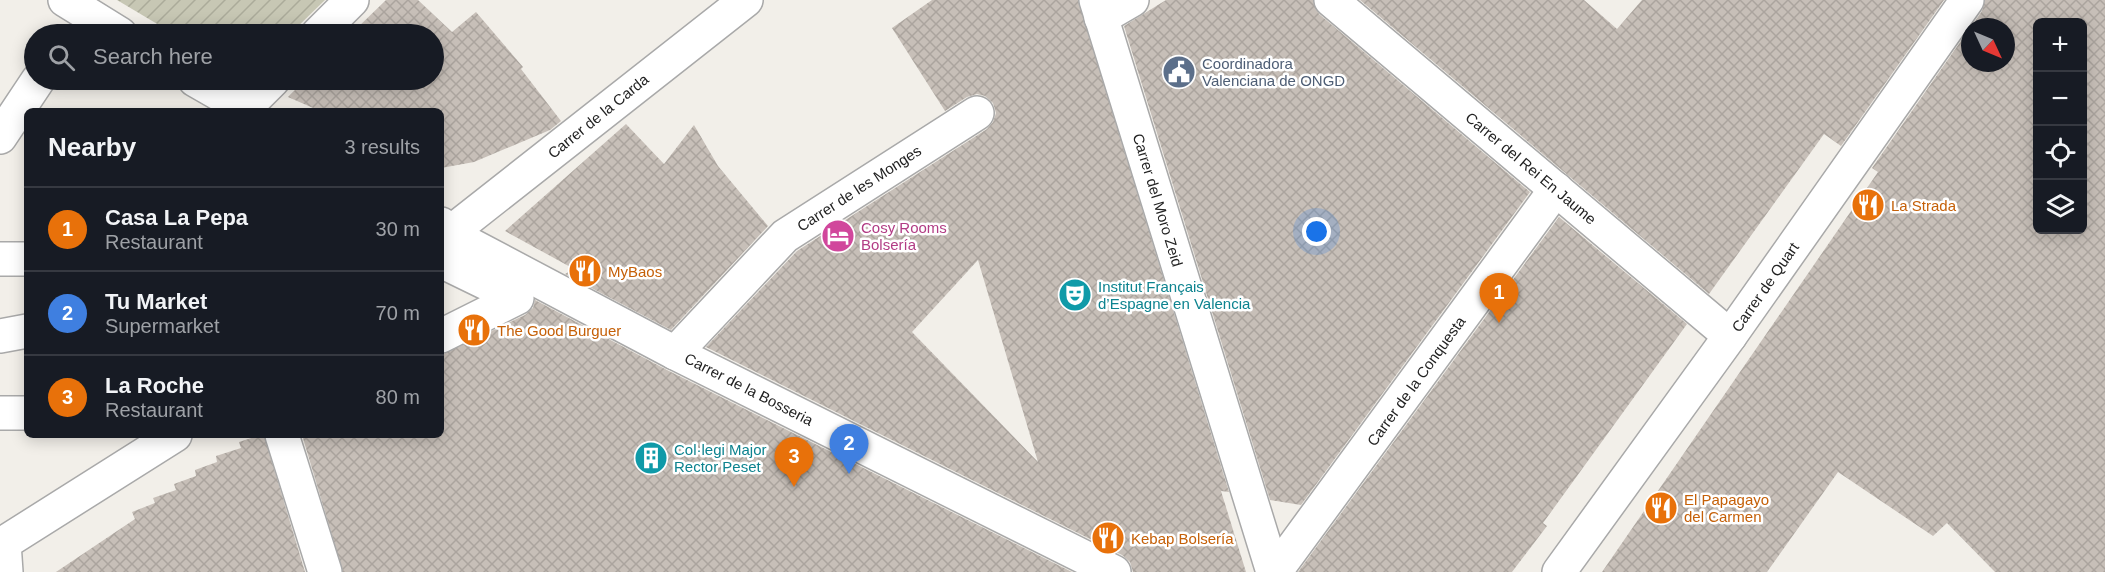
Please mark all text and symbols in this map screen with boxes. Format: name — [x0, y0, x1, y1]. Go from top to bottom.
north arrow — [1961, 18, 2015, 72]
map controls — [2033, 18, 2087, 234]
button: + — [2033, 18, 2087, 72]
search box — [24, 24, 444, 90]
icon: search — [45, 41, 78, 74]
text: Search here — [93, 44, 213, 69]
public building icon: Coordinadora Valenciana de ONGD — [1161, 54, 1197, 90]
place label: Coordinadora Valenciana de ONGD — [1202, 55, 1345, 89]
street label: Carrer de la Carda — [544, 70, 652, 162]
button: − — [2033, 72, 2087, 126]
street label: Carrer del Rei En Jaume — [1462, 108, 1600, 228]
button: locate — [2033, 126, 2087, 180]
street label: Carrer del Moro Zeid — [1130, 131, 1186, 269]
text: Nearby — [48, 132, 136, 162]
text: 3 results — [344, 136, 420, 158]
street label: Carrer de les Monges — [794, 142, 924, 234]
button: layers — [2033, 180, 2087, 234]
restaurant icon: La Strada — [1850, 187, 1886, 223]
place label: La Strada — [1891, 197, 1957, 214]
text: Casa La Pepa — [105, 205, 248, 230]
your location — [1302, 217, 1331, 246]
text: 1 — [62, 218, 73, 240]
text: 30 m — [376, 218, 420, 240]
hotel icon: Cosy Rooms Bolsería — [820, 218, 856, 254]
place label: Cosy Rooms Bolsería — [861, 219, 947, 253]
text: Restaurant — [105, 231, 203, 253]
street label: Carrer de Quart — [1728, 238, 1803, 335]
restaurant icon: MyBaos — [567, 253, 603, 289]
place label: MyBaos — [608, 263, 662, 280]
pin: 1 — [1480, 274, 1518, 323]
theatre icon: Institut Français d’Espagne en Valencia — [1057, 277, 1093, 313]
place label: Institut Français d’Espagne en Valencia — [1098, 278, 1251, 312]
text: Tu Market — [105, 289, 207, 314]
text: 2 — [62, 302, 73, 324]
text: 70 m — [376, 302, 420, 324]
restaurant icon: The Good Burguer — [456, 312, 492, 348]
street label: Carrer de la Conquesta — [1363, 312, 1469, 449]
text: Supermarket — [105, 315, 220, 337]
place label: The Good Burguer — [497, 322, 621, 339]
street label: Carrer de la Bosseria — [682, 349, 817, 429]
text: La Roche — [105, 373, 204, 398]
text: 3 — [62, 386, 73, 408]
text: 80 m — [376, 386, 420, 408]
text: Restaurant — [105, 399, 203, 421]
pin: 2 — [830, 424, 868, 474]
pin: 3 — [774, 438, 814, 487]
building icon: Col·legi Major Rector Peset — [633, 440, 669, 476]
place label: Col·legi Major Rector Peset — [674, 441, 767, 475]
restaurant icon: El Papagayo del Carmen — [1643, 490, 1679, 526]
place label: El Papagayo del Carmen — [1684, 491, 1769, 525]
restaurant icon: Kebap Bolsería — [1090, 520, 1126, 556]
place label: Kebap Bolsería — [1131, 530, 1234, 547]

